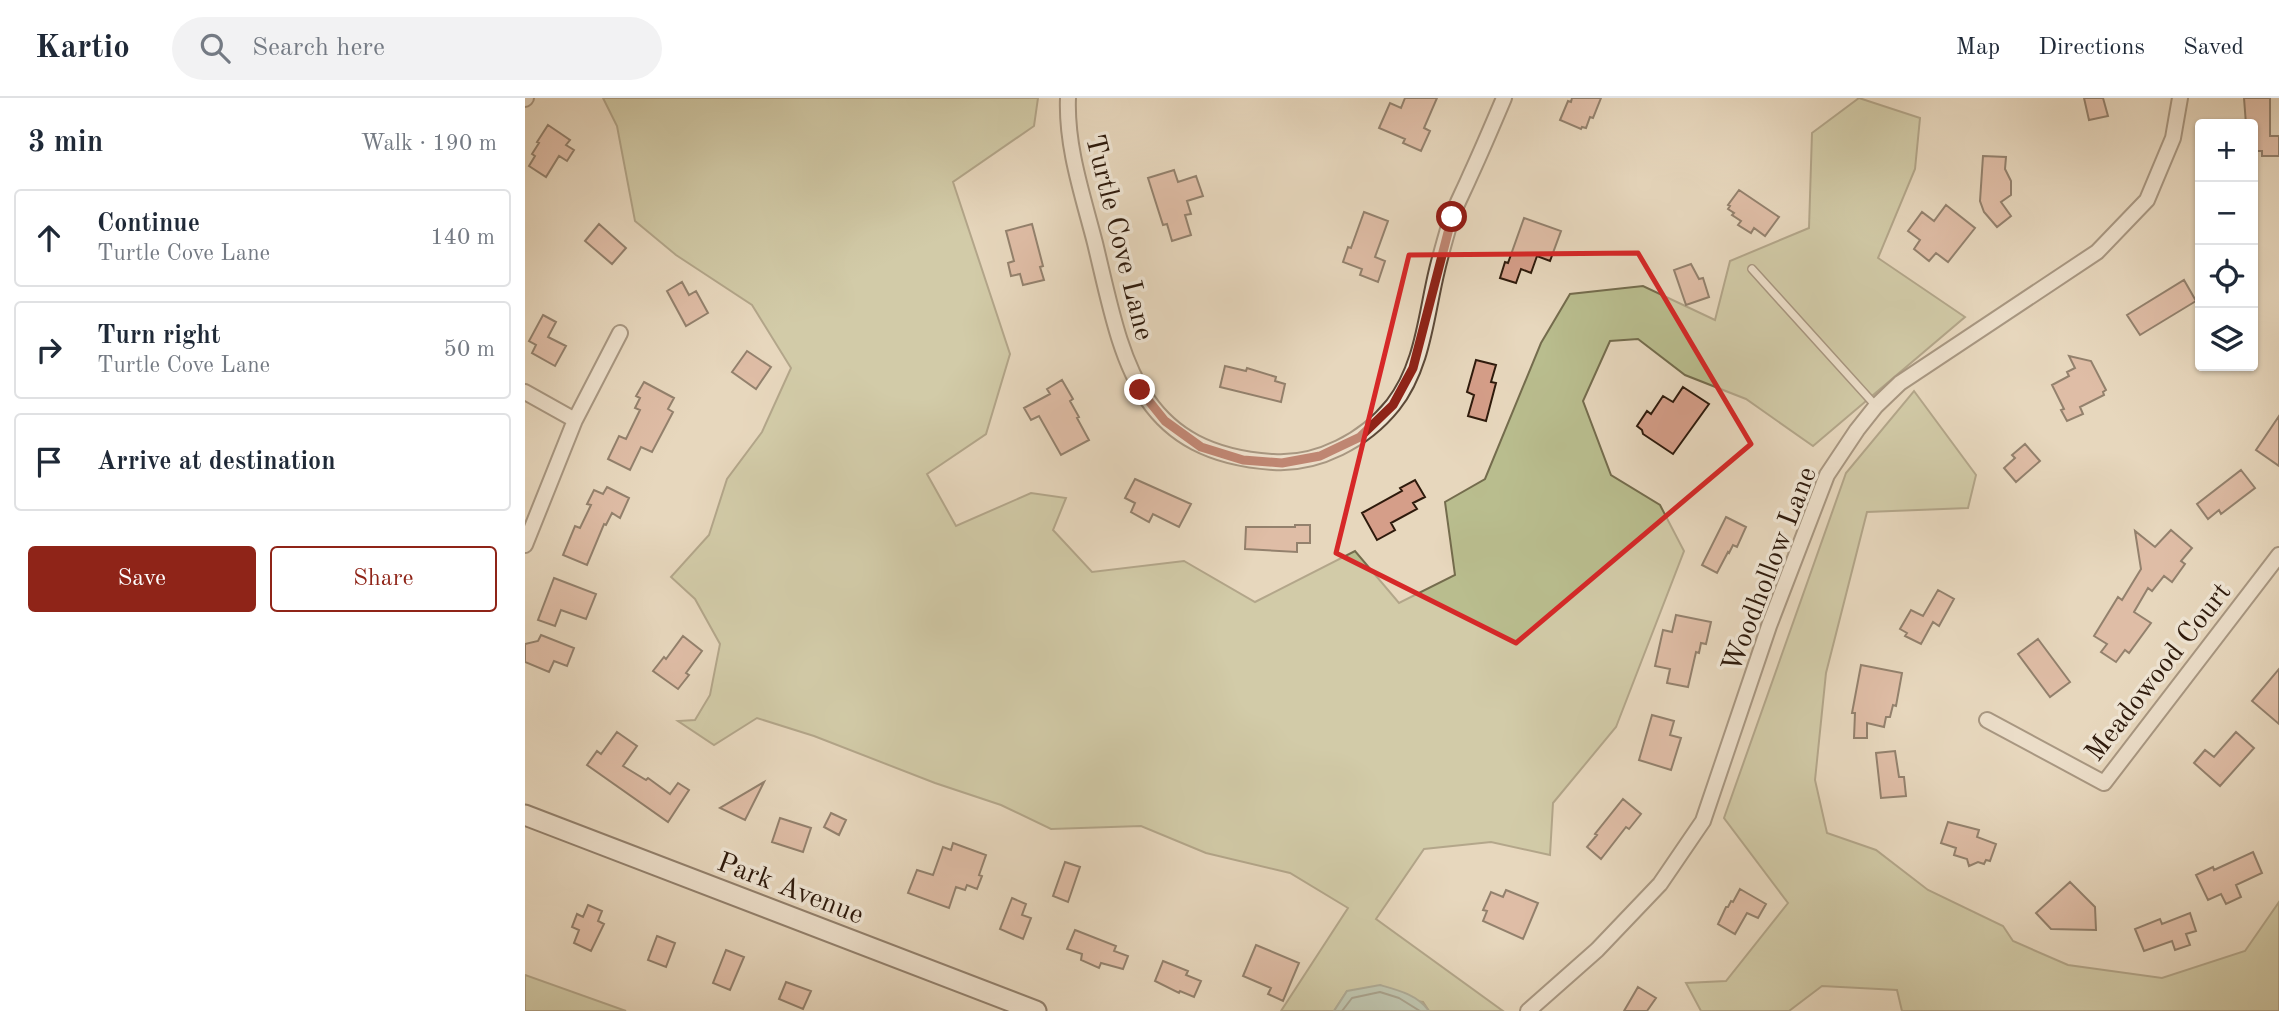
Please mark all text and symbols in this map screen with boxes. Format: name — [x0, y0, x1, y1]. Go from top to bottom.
search box — [172, 17, 662, 80]
icon: search — [196, 29, 234, 67]
text: Kartio — [35, 32, 130, 65]
text: Search here — [252, 35, 385, 61]
text: Map — [1956, 36, 2000, 60]
text: Directions — [2038, 36, 2145, 60]
text: Saved — [2183, 36, 2244, 60]
map controls — [2195, 119, 2258, 371]
button: + — [2195, 119, 2258, 182]
text: 3 min — [28, 128, 103, 158]
text: Walk · 190 m — [361, 132, 497, 155]
street label: Turtle Cove Lane — [1079, 132, 1157, 343]
button: − — [2195, 182, 2258, 245]
route start — [1436, 201, 1467, 232]
text: Continue — [97, 211, 200, 237]
icon: ahead — [30, 219, 68, 257]
text: 140 m — [430, 226, 495, 249]
text: Turtle Cove Lane — [97, 242, 270, 265]
button: locate — [2195, 245, 2258, 308]
button: layers — [2195, 308, 2258, 371]
text: Turn right — [97, 323, 220, 349]
icon: right — [30, 331, 68, 369]
text: 50 m — [444, 338, 495, 361]
text: Turtle Cove Lane — [97, 354, 270, 377]
route end — [1124, 374, 1155, 405]
icon: arrive — [30, 443, 68, 481]
text: Arrive at destination — [97, 449, 336, 475]
street label: Woodhollow Lane — [1719, 464, 1823, 677]
button: Save — [28, 546, 256, 612]
button: Share — [270, 546, 497, 612]
street label: Meadowood Court — [2081, 578, 2237, 767]
street label: Park Avenue — [713, 849, 867, 931]

